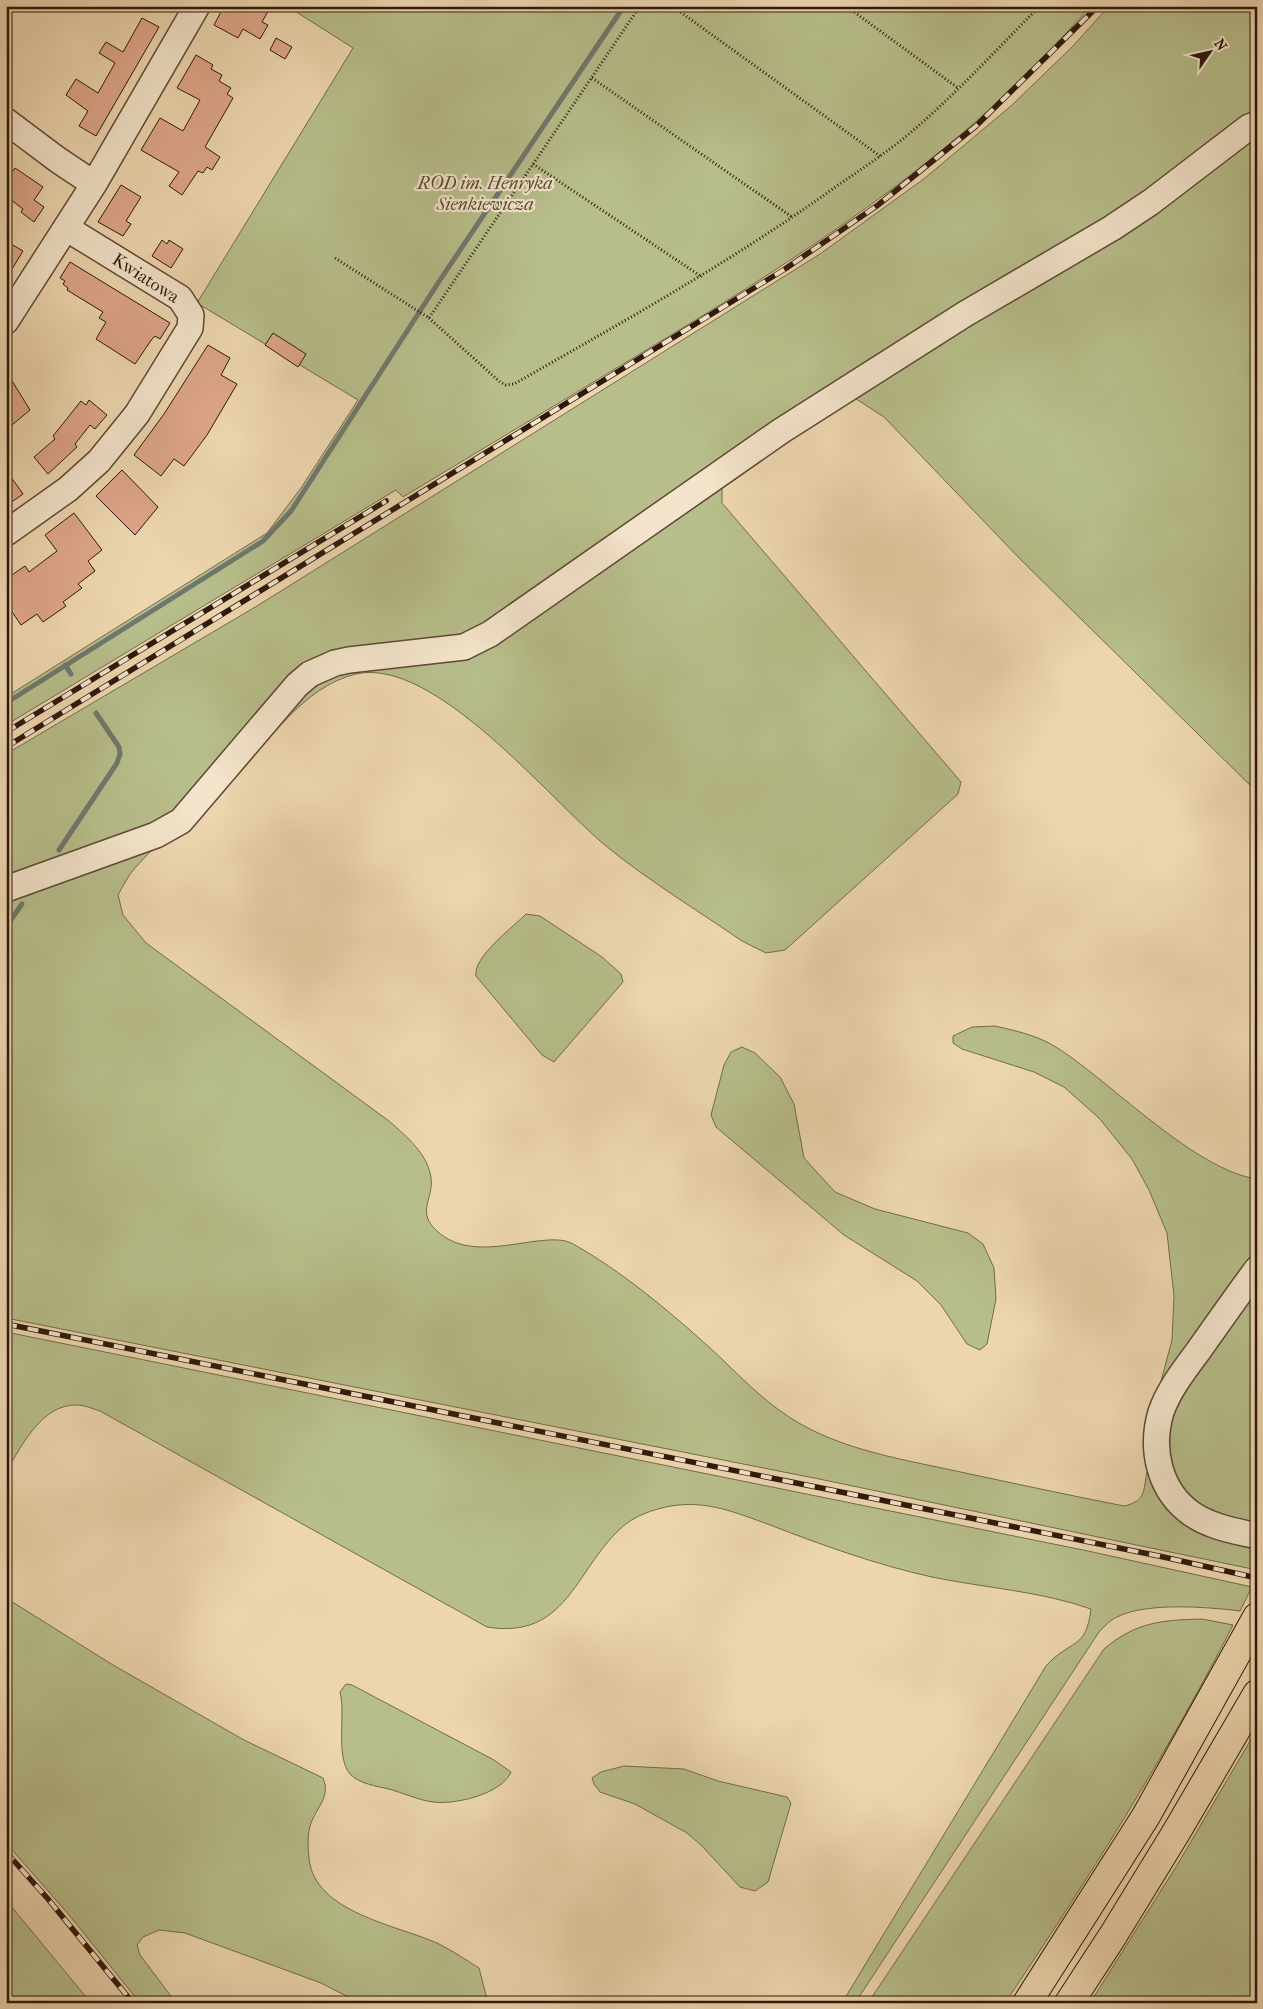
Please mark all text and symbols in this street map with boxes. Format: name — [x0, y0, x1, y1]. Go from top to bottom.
north arrow — [1186, 28, 1236, 78]
text: N — [1210, 36, 1231, 54]
park label: ROD im. Henryka Sienkiewicza — [416, 173, 553, 215]
street label: Kwiatowa — [108, 249, 184, 308]

